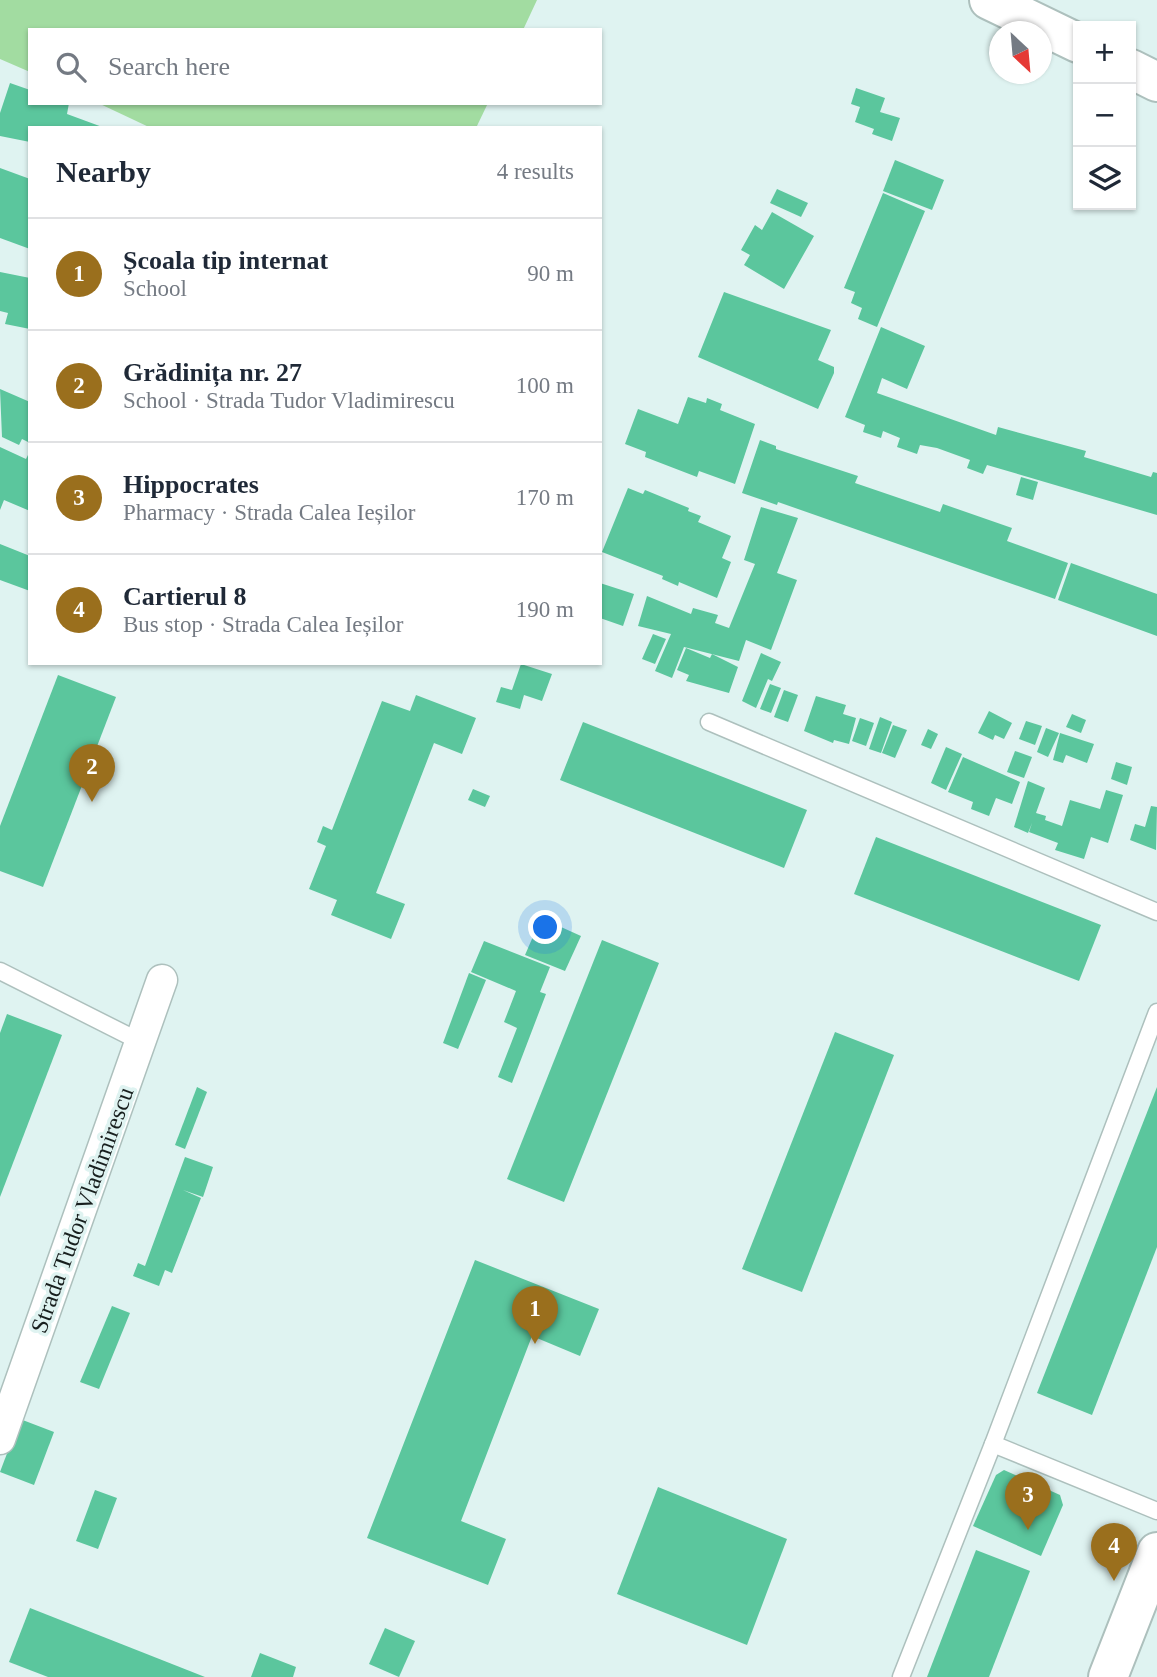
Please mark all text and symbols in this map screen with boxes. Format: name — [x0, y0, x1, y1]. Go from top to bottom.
north arrow — [989, 21, 1052, 84]
map controls — [1073, 21, 1136, 210]
button: + — [1073, 21, 1136, 84]
search box — [28, 28, 602, 105]
icon: search — [52, 48, 90, 86]
text: Search here — [108, 52, 230, 81]
button: − — [1073, 84, 1136, 147]
button: layers — [1073, 147, 1136, 210]
text: Nearby — [56, 155, 151, 188]
text: 4 results — [497, 159, 574, 184]
text: Școala tip internat — [123, 246, 328, 275]
text: 1 — [73, 261, 85, 286]
text: 90 m — [527, 261, 574, 286]
text: School — [123, 276, 187, 301]
text: Grădinița nr. 27 — [123, 358, 302, 387]
text: 2 — [73, 373, 85, 398]
text: 100 m — [516, 373, 574, 398]
text: School · Strada Tudor Vladimirescu — [123, 388, 455, 413]
text: Hippocrates — [123, 470, 259, 499]
text: 3 — [73, 485, 85, 510]
text: 170 m — [516, 485, 574, 510]
text: Pharmacy · Strada Calea Ieșilor — [123, 500, 416, 525]
text: Cartierul 8 — [123, 582, 246, 611]
text: 4 — [73, 597, 85, 622]
text: 190 m — [516, 597, 574, 622]
text: Bus stop · Strada Calea Ieșilor — [123, 612, 403, 637]
pin: 2 — [69, 744, 115, 802]
your location — [528, 910, 562, 944]
street label: Strada Tudor Vladimirescu — [25, 1084, 139, 1336]
pin: 1 — [512, 1286, 558, 1344]
pin: 3 — [1005, 1472, 1051, 1530]
pin: 4 — [1091, 1523, 1137, 1581]

